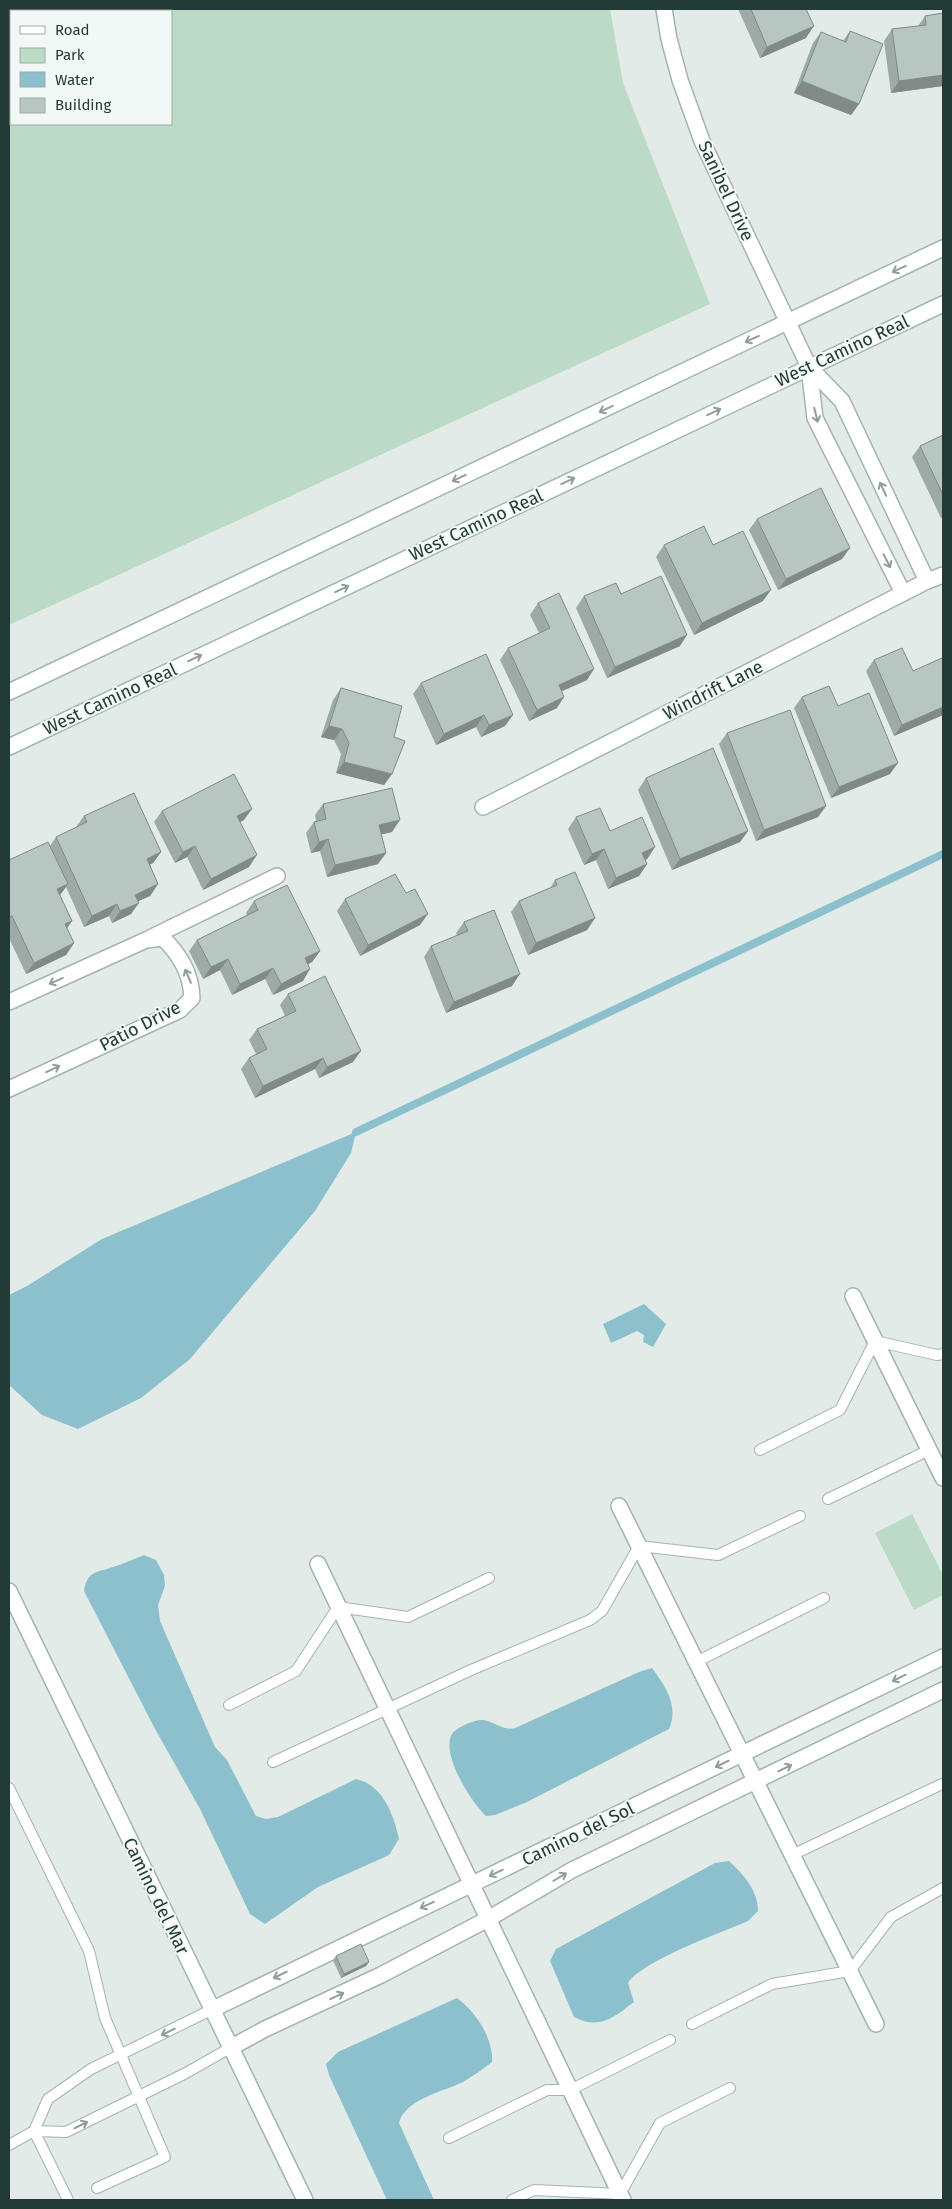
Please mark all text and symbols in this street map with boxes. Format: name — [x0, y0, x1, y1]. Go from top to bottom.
legend — [10, 10, 172, 125]
text: Road — [55, 21, 90, 39]
text: Park — [55, 46, 85, 64]
text: Water — [55, 71, 94, 89]
text: Building — [55, 96, 111, 114]
street label: Sanibel Drive — [693, 137, 759, 245]
one-way arrow — [892, 265, 907, 275]
street label: West Camino Real — [771, 310, 913, 392]
one-way arrow — [745, 334, 760, 344]
one-way arrow — [599, 404, 614, 414]
one-way arrow — [707, 406, 722, 416]
one-way arrow — [812, 407, 821, 423]
one-way arrow — [452, 474, 467, 484]
one-way arrow — [560, 476, 575, 486]
one-way arrow — [878, 482, 888, 497]
street label: West Camino Real — [405, 484, 547, 566]
one-way arrow — [882, 553, 892, 568]
one-way arrow — [334, 583, 349, 593]
one-way arrow — [187, 653, 202, 663]
street label: Windrift Lane — [659, 655, 767, 725]
street label: West Camino Real — [39, 658, 181, 740]
one-way arrow — [183, 969, 192, 984]
one-way arrow — [49, 976, 64, 986]
street label: Patio Drive — [96, 996, 184, 1056]
one-way arrow — [45, 1063, 60, 1073]
one-way arrow — [892, 1673, 907, 1683]
one-way arrow — [715, 1760, 730, 1769]
one-way arrow — [777, 1762, 792, 1772]
street label: Camino del Sol — [518, 1797, 638, 1871]
street label: Camino del Mar — [118, 1834, 194, 1958]
one-way arrow — [489, 1868, 504, 1878]
one-way arrow — [553, 1871, 567, 1881]
one-way arrow — [420, 1901, 435, 1911]
one-way arrow — [273, 1970, 288, 1980]
one-way arrow — [329, 1991, 344, 2000]
one-way arrow — [161, 2028, 176, 2037]
one-way arrow — [73, 2119, 88, 2129]

